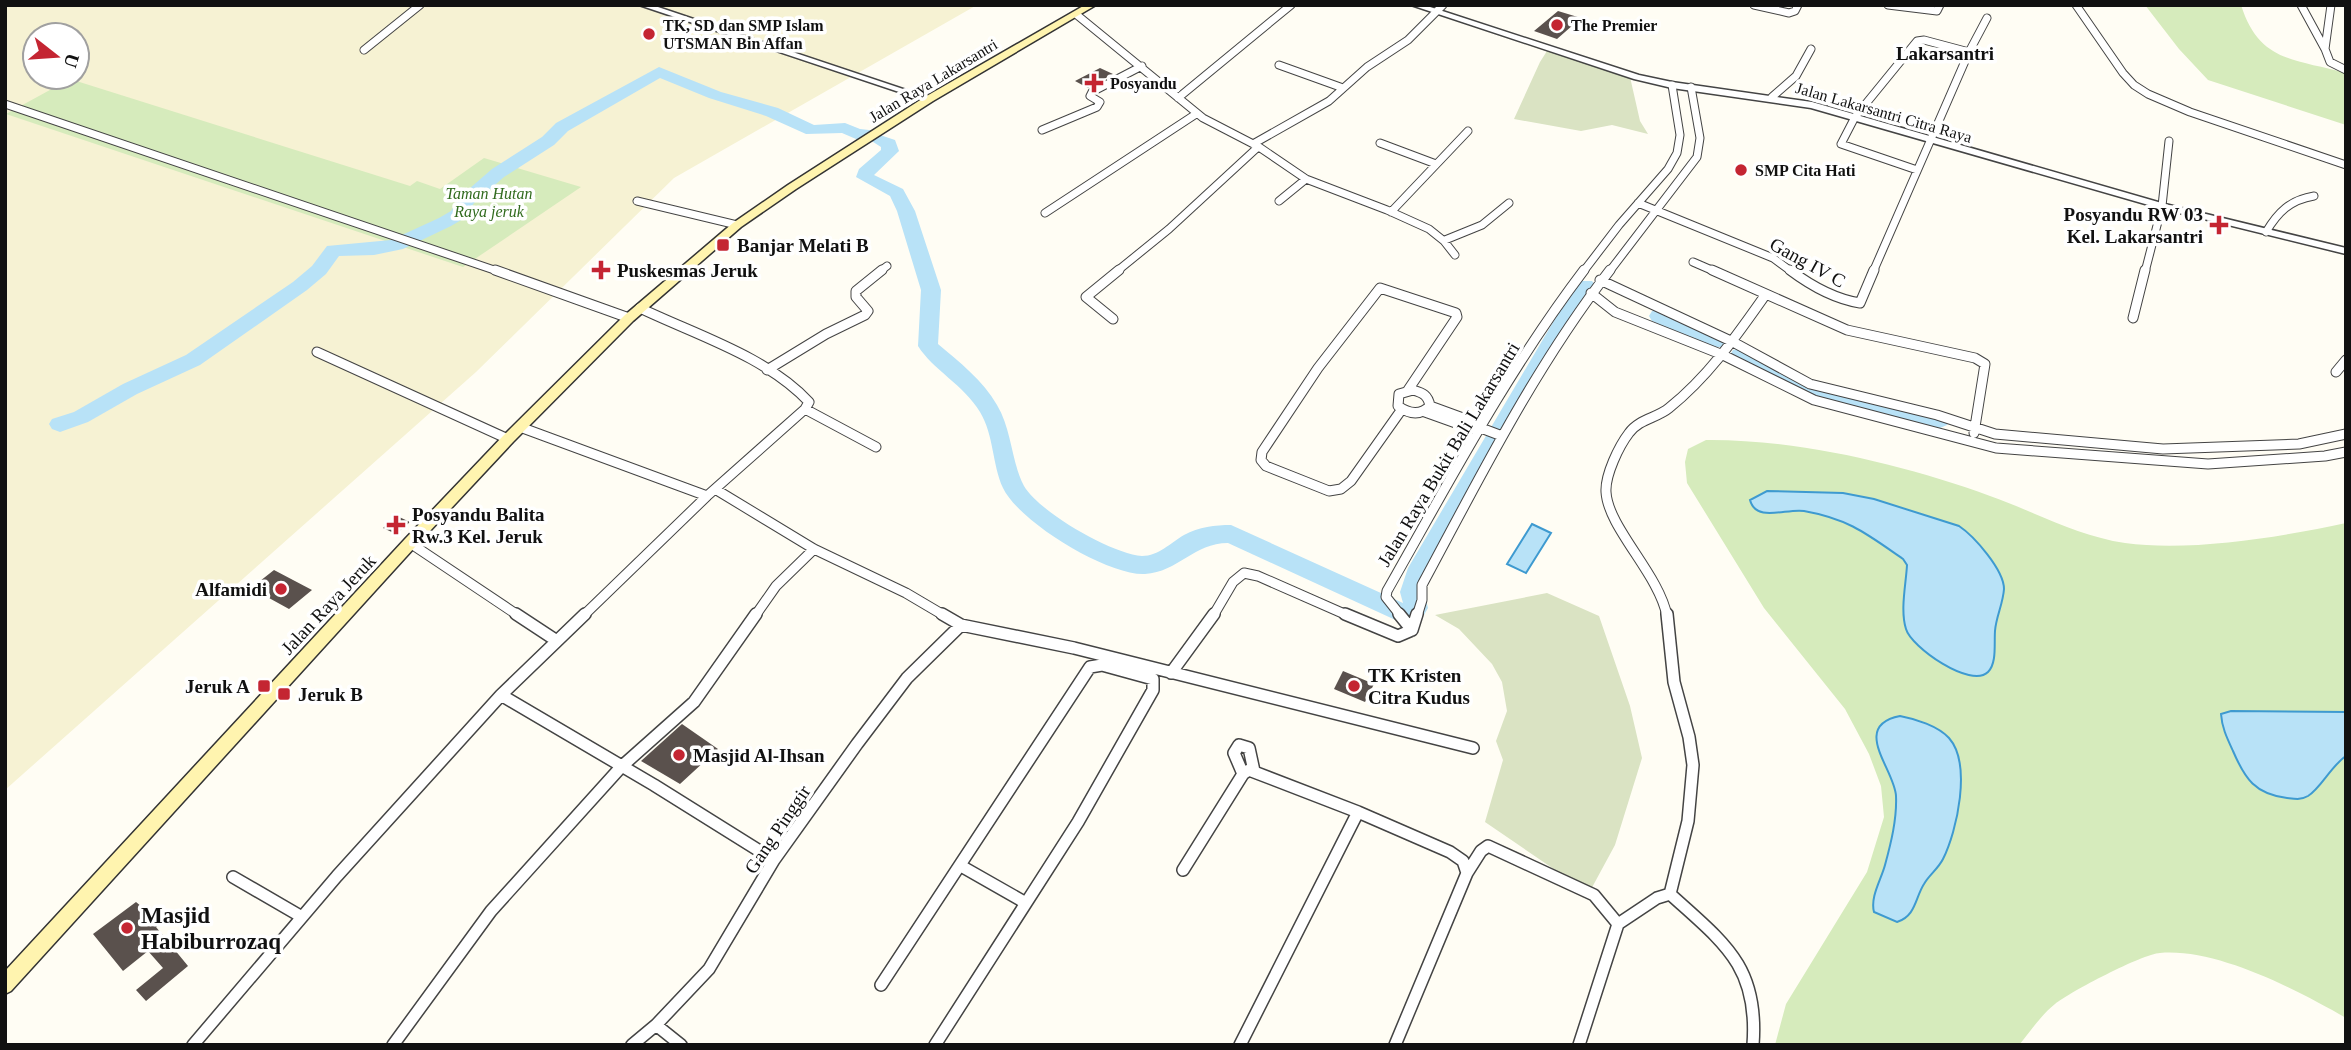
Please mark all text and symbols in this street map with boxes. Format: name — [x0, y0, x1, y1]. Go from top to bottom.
place label: TK, SD dan SMP Islam UTSMAN Bin Affan — [663, 17, 824, 52]
marker: The Premier — [1549, 17, 1565, 33]
place label: The Premier — [1571, 17, 1657, 34]
north arrow — [21, 21, 91, 91]
marker: TK, SD dan SMP Islam UTSMAN Bin Affan — [641, 26, 657, 42]
street label: Jalan Raya Lakarsantri — [866, 35, 1001, 126]
district label: Lakarsantri — [1896, 43, 1994, 64]
text: U — [60, 51, 84, 71]
marker: Posyandu — [1084, 73, 1104, 93]
place label: Posyandu — [1110, 75, 1177, 93]
street label: Jalan Lakarsantri Citra Raya — [1793, 79, 1974, 147]
marker: SMP Cita Hati — [1733, 162, 1749, 178]
place label: SMP Cita Hati — [1755, 162, 1856, 179]
park label: Taman Hutan Raya jeruk — [446, 185, 532, 221]
place label: Posyandu RW 03 Kel. Lakarsantri — [2064, 204, 2203, 247]
marker: Posyandu RW 03 Kel. Lakarsantri — [2209, 215, 2229, 235]
street label: Gang IV C — [1766, 233, 1849, 292]
place label: Banjar Melati B — [737, 235, 869, 256]
marker: Banjar Melati B — [715, 237, 731, 253]
marker: Puskesmas Jeruk — [591, 260, 611, 280]
place label: Puskesmas Jeruk — [617, 260, 758, 281]
street label: Jalan Raya Bukit Bali Lakarsantri — [1373, 338, 1524, 570]
place label: Posyandu Balita Rw.3 Kel. Jeruk — [412, 504, 545, 547]
marker: Posyandu Balita Rw.3 Kel. Jeruk — [386, 515, 406, 535]
street label: Jalan Raya Jeruk — [277, 550, 380, 659]
place label: Alfamidi — [195, 579, 267, 600]
marker: Alfamidi — [273, 581, 289, 597]
place label: TK Kristen Citra Kudus — [1368, 665, 1470, 708]
place label: Jeruk A — [185, 676, 250, 697]
marker: Jeruk A — [256, 678, 272, 694]
marker: TK Kristen Citra Kudus — [1346, 678, 1362, 694]
place label: Jeruk B — [298, 684, 363, 705]
marker: Jeruk B — [276, 686, 292, 702]
place label: Masjid Al-Ihsan — [693, 745, 825, 766]
marker: Masjid Al-Ihsan — [671, 747, 687, 763]
street label: Gang Pinggir — [740, 781, 815, 877]
place label: Masjid Habiburrozaq — [141, 903, 281, 954]
marker: Masjid Habiburrozaq — [119, 920, 135, 936]

